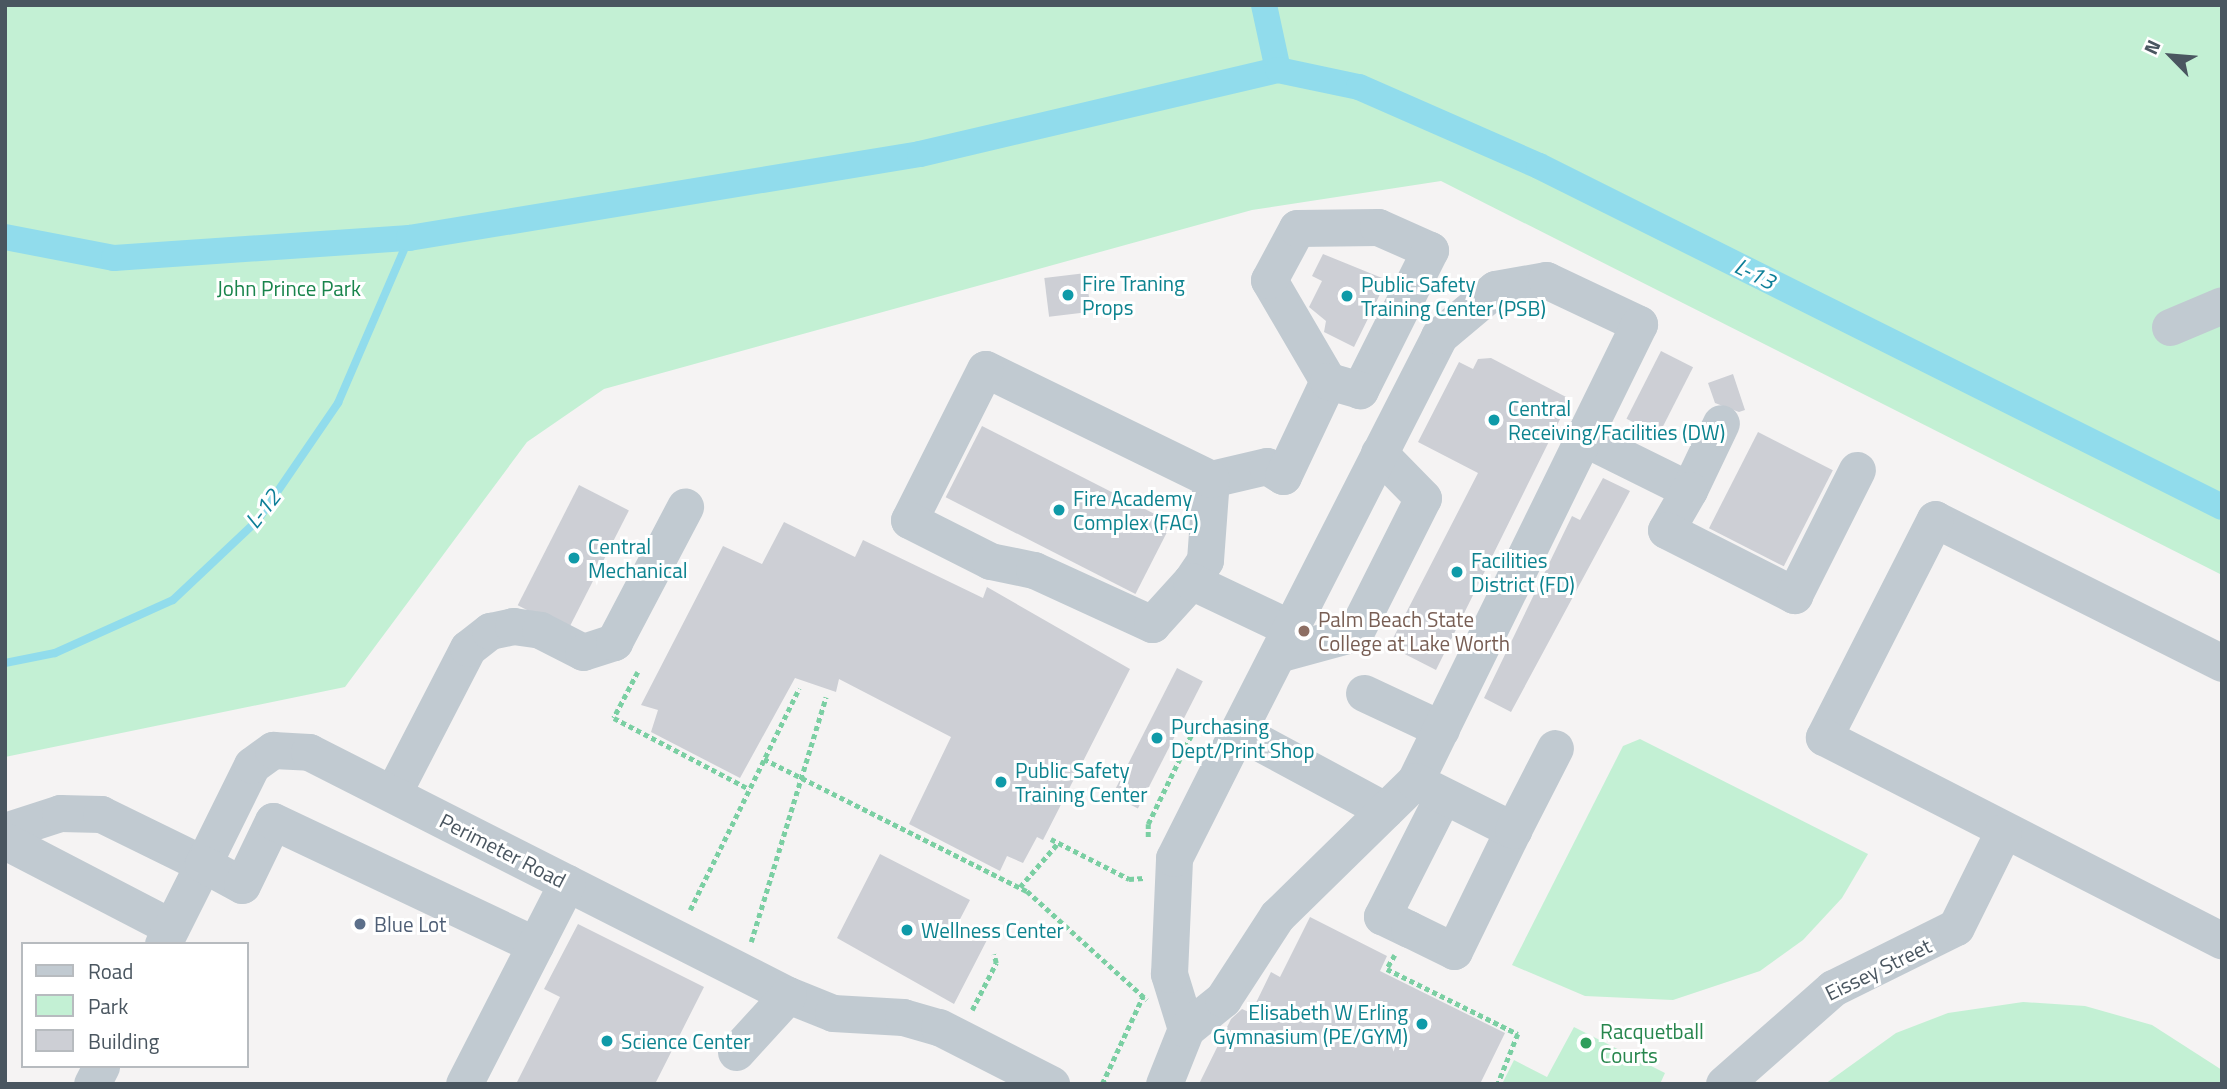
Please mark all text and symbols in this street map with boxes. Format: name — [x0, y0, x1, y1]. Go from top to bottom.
north arrow — [2136, 21, 2206, 91]
text: N — [2136, 35, 2167, 59]
water label: L-13 — [1730, 252, 1780, 296]
place label: Fire Traning Props — [1082, 270, 1185, 320]
place label: Public Safety Training Center (PSB) — [1361, 271, 1546, 321]
park label: John Prince Park — [217, 275, 361, 301]
marker: Fire Traning Props — [1060, 287, 1076, 303]
marker: Public Safety Training Center (PSB) — [1339, 288, 1355, 304]
place label: Central Receiving/Facilities (DW) — [1508, 395, 1725, 445]
marker: Central Receiving/Facilities (DW) — [1486, 412, 1502, 428]
water label: L-12 — [239, 484, 287, 534]
place label: Fire Academy Complex (FAC) — [1073, 485, 1199, 535]
marker: Fire Academy Complex (FAC) — [1051, 502, 1067, 518]
place label: Central Mechanical — [588, 533, 687, 583]
place label: Facilities District (FD) — [1471, 547, 1575, 597]
marker: Central Mechanical — [566, 550, 582, 566]
marker: Facilities District (FD) — [1449, 564, 1465, 580]
place label: Palm Beach State College at Lake Worth — [1318, 606, 1510, 656]
marker: Palm Beach State College at Lake Worth — [1296, 623, 1312, 639]
place label: Purchasing Dept/Print Shop — [1171, 713, 1315, 763]
marker: Purchasing Dept/Print Shop — [1149, 730, 1165, 746]
place label: Public Safety Training Center — [1015, 757, 1147, 807]
marker: Public Safety Training Center — [993, 774, 1009, 790]
street label: Perimeter Road — [436, 807, 570, 893]
place label: Blue Lot — [374, 911, 446, 937]
marker: Blue Lot — [352, 916, 368, 932]
place label: Wellness Center — [921, 917, 1064, 943]
marker: Wellness Center — [899, 922, 915, 938]
street label: Eissey Street — [1821, 932, 1935, 1006]
legend — [21, 942, 248, 1068]
text: Road — [88, 955, 133, 987]
text: Park — [88, 990, 128, 1022]
place label: Elisabeth W Erling Gymnasium (PE/GYM) — [1213, 999, 1408, 1049]
marker: Elisabeth W Erling Gymnasium (PE/GYM) — [1414, 1016, 1430, 1032]
place label: Racquetball Courts — [1600, 1018, 1704, 1068]
text: Building — [88, 1025, 159, 1057]
place label: Science Center — [621, 1028, 751, 1054]
marker: Science Center — [599, 1033, 615, 1049]
marker: Racquetball Courts — [1578, 1035, 1594, 1051]

